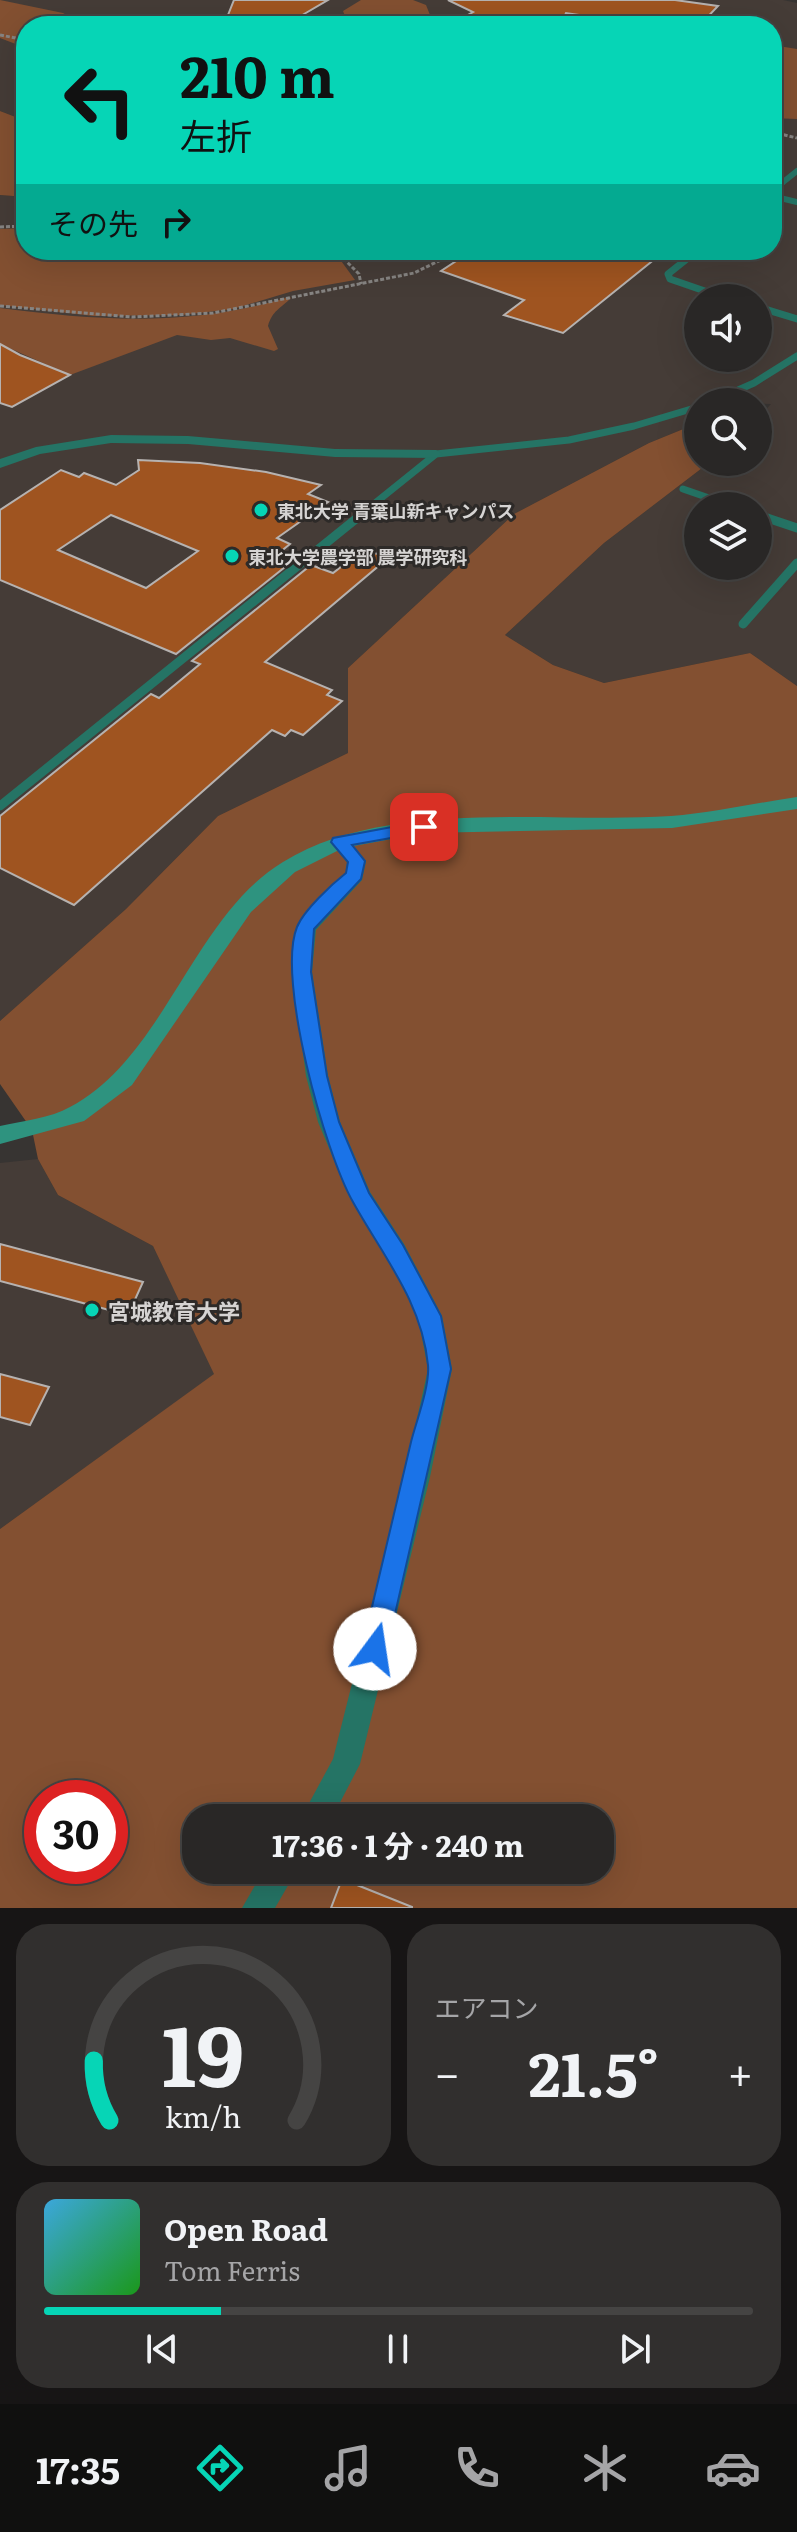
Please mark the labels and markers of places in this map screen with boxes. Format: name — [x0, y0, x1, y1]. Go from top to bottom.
place label: 東北大学 青葉山新キャンパス — [277, 497, 515, 524]
marker: 東北大学 青葉山新キャンパス — [252, 501, 270, 519]
place label: 東北大学農学部 農学研究科 — [248, 543, 468, 570]
marker: 東北大学農学部 農学研究科 — [223, 547, 241, 565]
pin — [390, 793, 458, 861]
place label: 宮城教育大学 — [108, 1294, 240, 1327]
marker: 宮城教育大学 — [83, 1301, 101, 1319]

